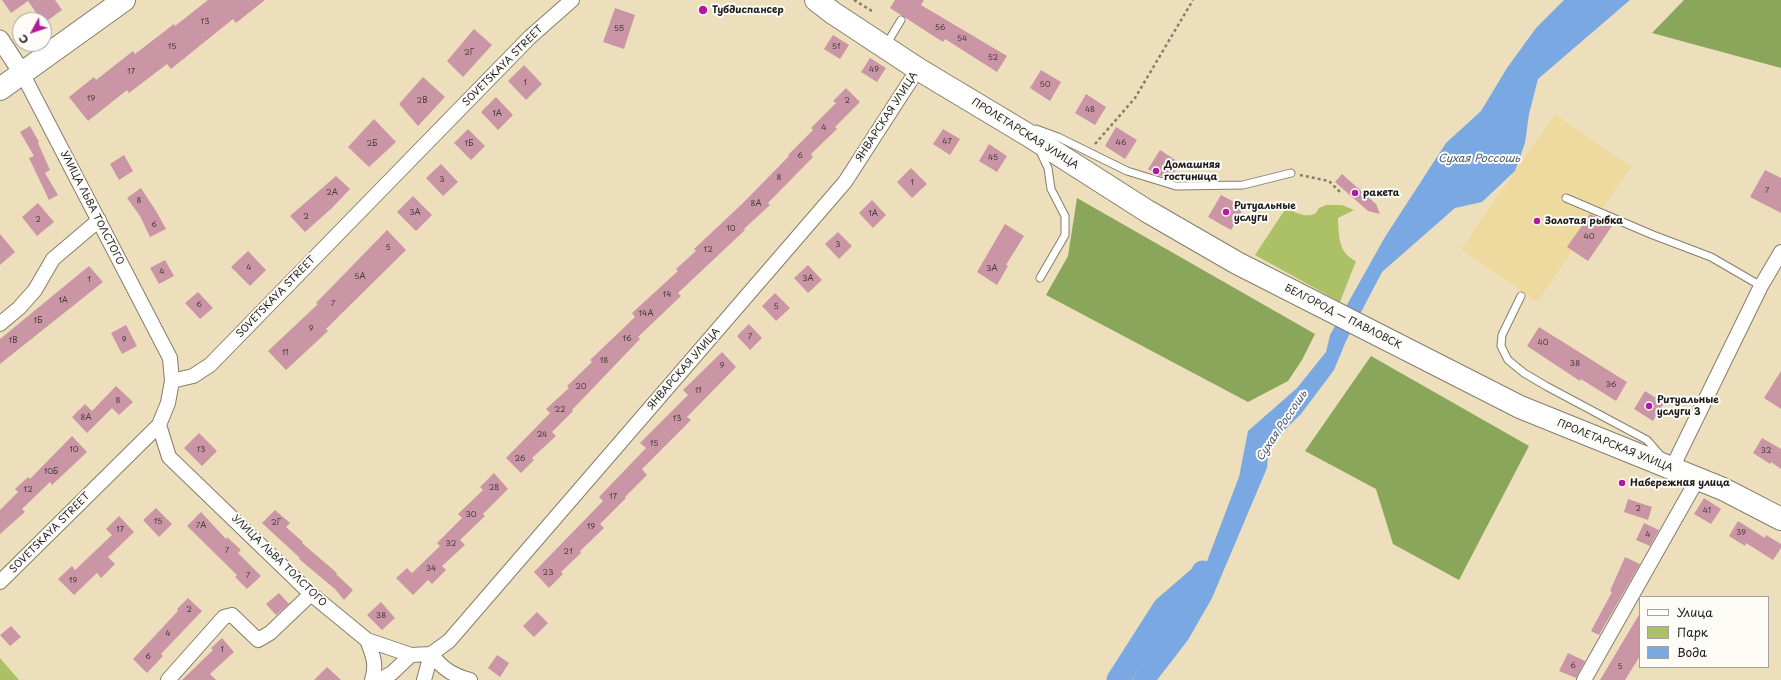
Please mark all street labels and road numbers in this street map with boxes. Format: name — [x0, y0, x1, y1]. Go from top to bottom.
street label: SOVETSKAYA STREET — [460, 23, 546, 109]
street label: ЯНВАРСКАЯ УЛИЦА — [854, 70, 920, 164]
street label: ПРОЛЕТАРСКАЯ УЛИЦА — [969, 96, 1081, 172]
street label: УЛИЦА ЛЬВА ТОЛСТОГО — [58, 149, 126, 267]
street label: SOVETSKAYA STREET — [234, 254, 318, 340]
street label: БЕЛГОРОД — ПАВЛОВСК — [1283, 282, 1403, 352]
street label: ЯНВАРСКАЯ УЛИЦА — [645, 326, 723, 412]
street label: ПРОЛЕТАРСКАЯ УЛИЦА — [1555, 417, 1675, 475]
street label: SOVETSKAYA STREET — [7, 490, 93, 576]
street label: УЛИЦА ЛЬВА ТОЛСТОГО — [229, 513, 329, 609]

